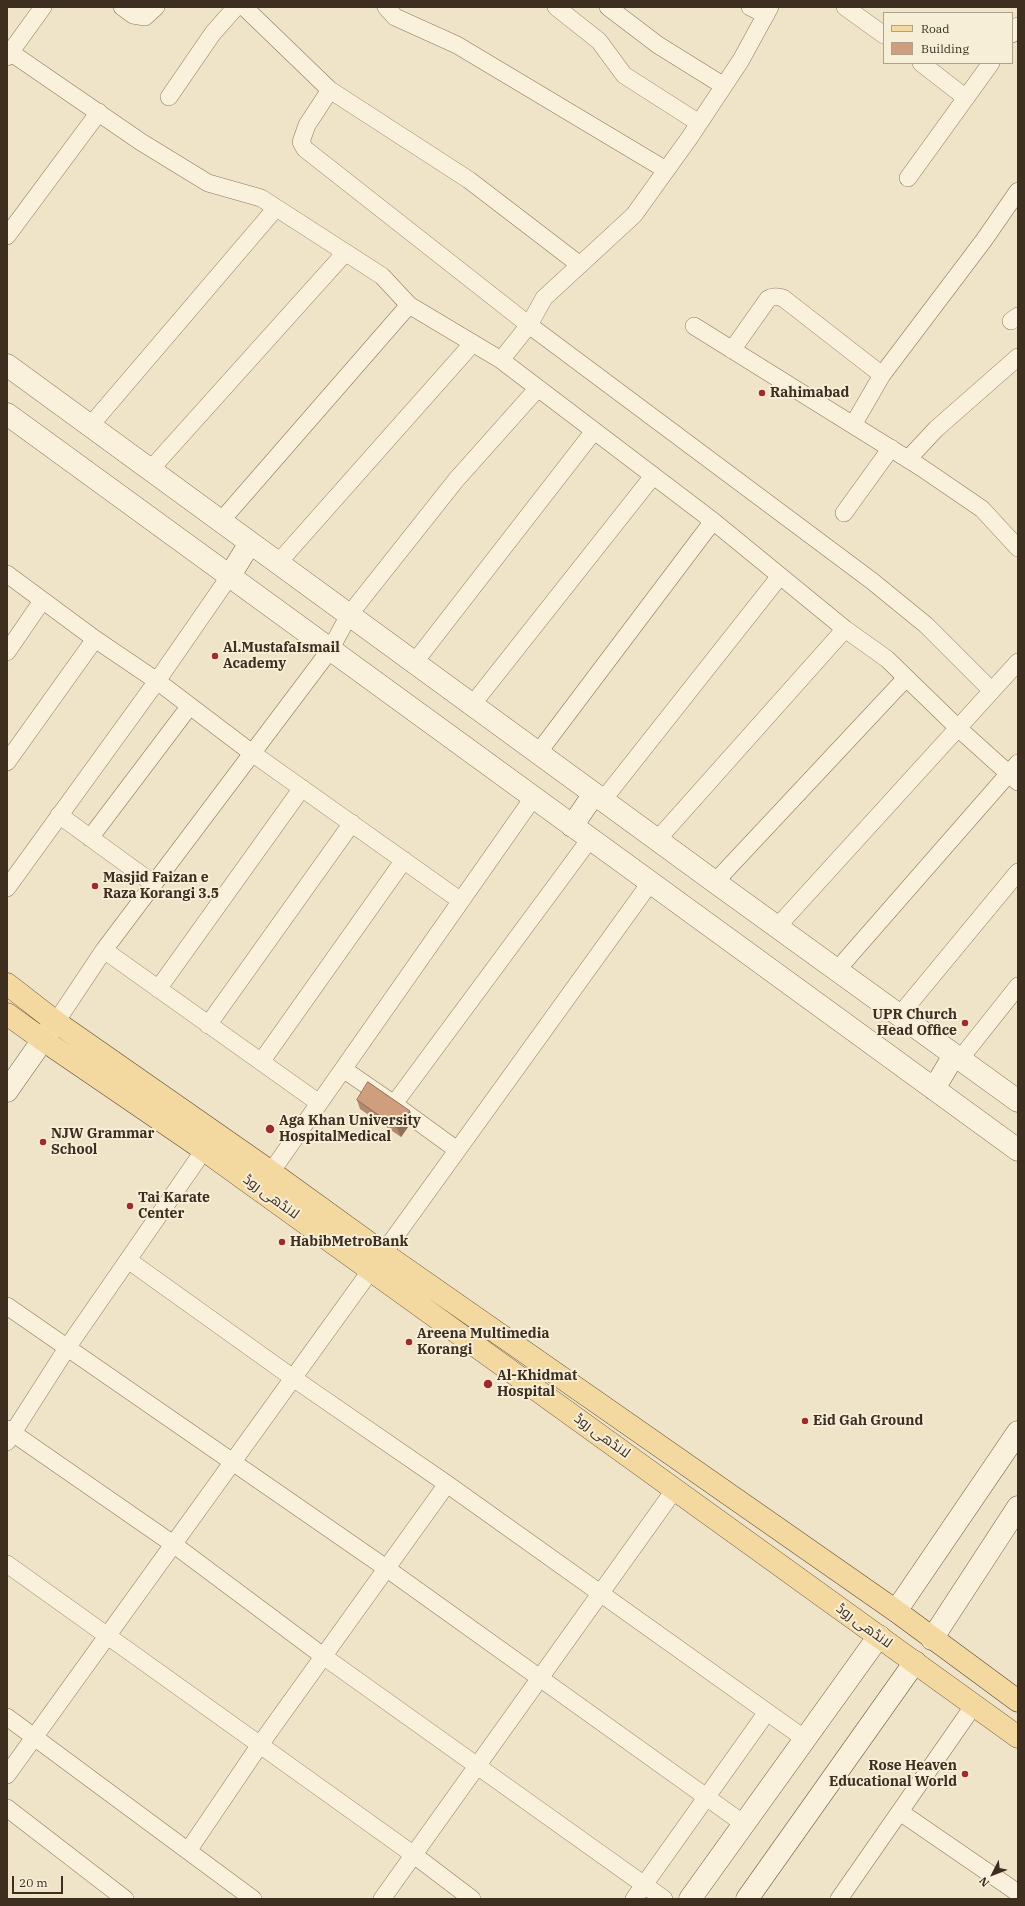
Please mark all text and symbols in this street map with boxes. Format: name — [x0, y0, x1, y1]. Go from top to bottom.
legend — [883, 12, 1013, 64]
text: Road — [921, 21, 950, 36]
text: Building — [921, 41, 969, 56]
place label: Rahimabad — [770, 385, 849, 401]
marker: Rahimabad — [757, 388, 767, 398]
place label: Al.MustafaIsmail Academy — [223, 640, 340, 672]
marker: Al.MustafaIsmail Academy — [210, 651, 220, 661]
place label: Masjid Faizan e Raza Korangi 3.5 — [103, 870, 219, 902]
marker: Masjid Faizan e Raza Korangi 3.5 — [90, 881, 100, 891]
place label: UPR Church Head Office — [872, 1007, 957, 1040]
marker: UPR Church Head Office — [960, 1018, 970, 1028]
place label: Aga Khan University HospitalMedical — [279, 1113, 421, 1146]
marker: Aga Khan University HospitalMedical — [264, 1123, 276, 1135]
place label: NJW Grammar School — [51, 1126, 155, 1158]
marker: NJW Grammar School — [38, 1137, 48, 1147]
street label: لانڈھی روڈ — [240, 1171, 302, 1223]
place label: Tai Karate Center — [138, 1190, 210, 1222]
marker: Tai Karate Center — [125, 1201, 135, 1211]
place label: HabibMetroBank — [290, 1234, 408, 1250]
marker: HabibMetroBank — [277, 1237, 287, 1247]
place label: Areena Multimedia Korangi — [417, 1326, 549, 1358]
marker: Areena Multimedia Korangi — [404, 1337, 414, 1347]
place label: Al-Khidmat Hospital — [497, 1368, 577, 1400]
marker: Al-Khidmat Hospital — [482, 1378, 494, 1390]
street label: لانڈھی روڈ — [571, 1410, 633, 1462]
place label: Eid Gah Ground — [813, 1413, 923, 1429]
marker: Eid Gah Ground — [800, 1416, 810, 1426]
street label: لانڈھی روڈ — [833, 1600, 895, 1652]
place label: Rose Heaven Educational World — [829, 1758, 957, 1790]
marker: Rose Heaven Educational World — [960, 1769, 970, 1779]
north arrow — [973, 1854, 1013, 1894]
scale bar — [14, 1868, 65, 1894]
text: N — [976, 1874, 992, 1890]
text: 20 m — [19, 1875, 48, 1890]

